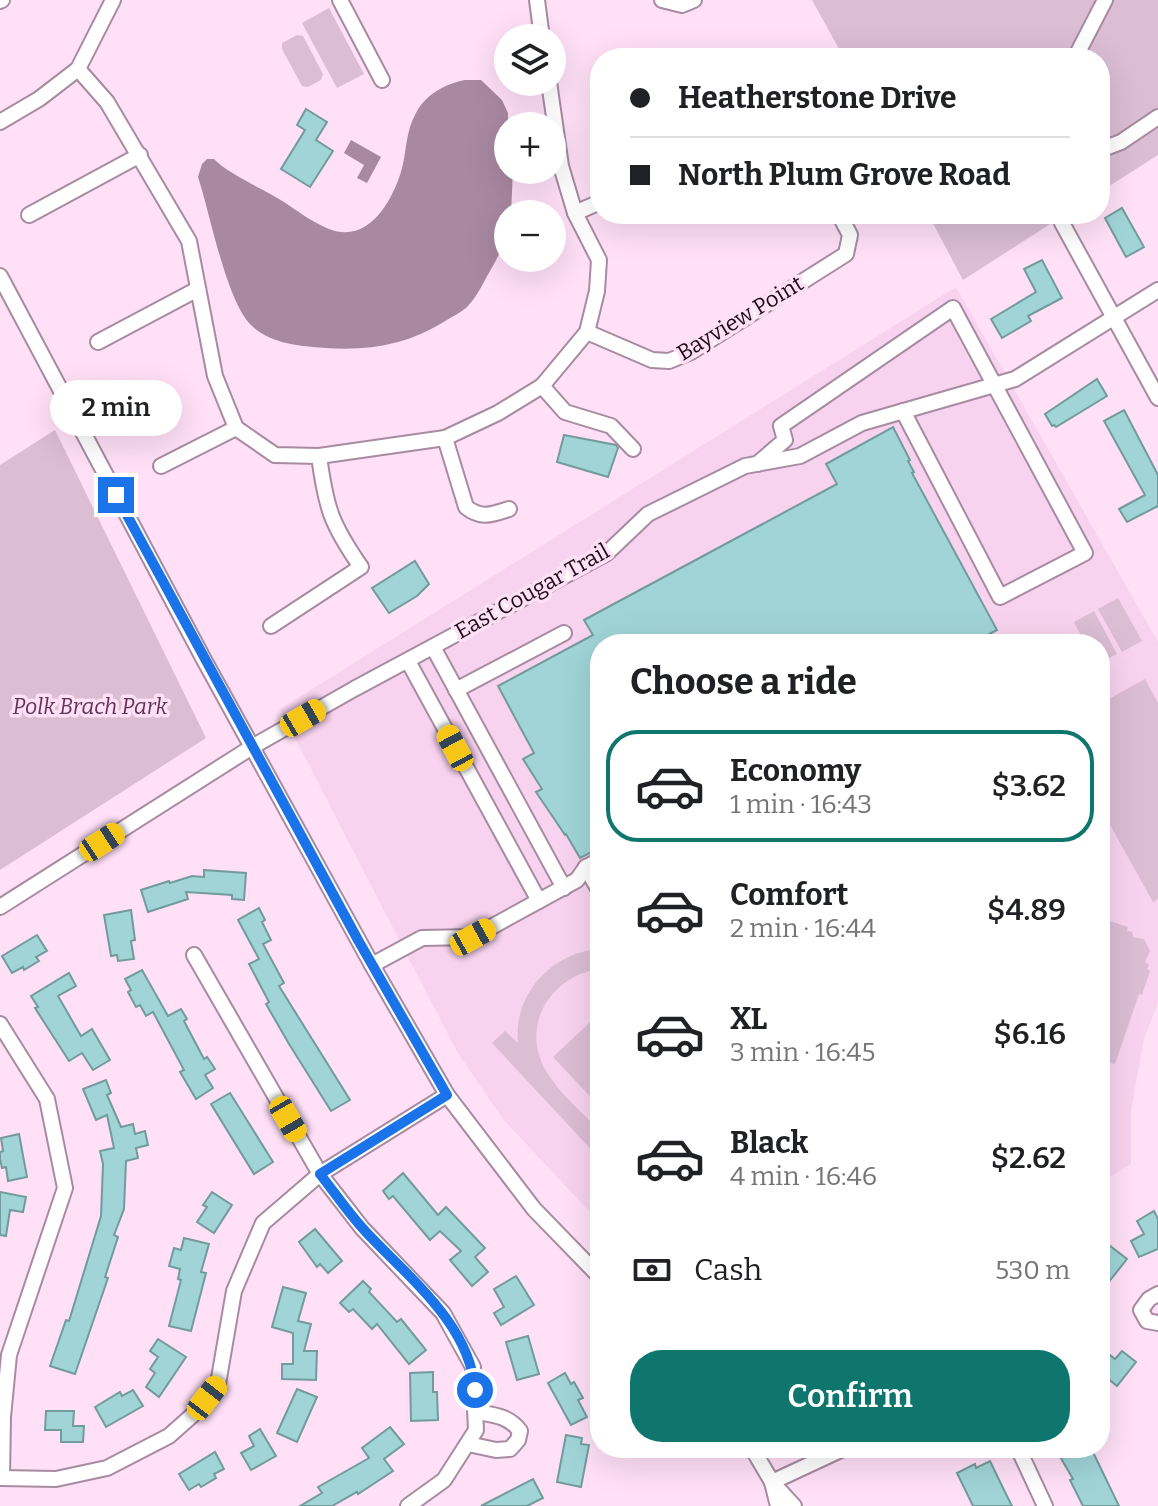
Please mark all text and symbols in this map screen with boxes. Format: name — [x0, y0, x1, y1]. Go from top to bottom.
map controls — [494, 24, 566, 272]
button: layers — [494, 24, 566, 96]
text: Heatherstone Drive — [678, 80, 957, 116]
button: + — [494, 112, 566, 184]
text: North Plum Grove Road — [678, 157, 1010, 193]
button: − — [494, 200, 566, 272]
street label: Bayview Point — [672, 270, 808, 366]
callout: 2 min — [50, 379, 182, 435]
text: 2 min — [82, 392, 150, 423]
route end — [98, 477, 134, 513]
street label: East Cougar Trail — [450, 537, 614, 645]
text: Choose a ride — [630, 660, 857, 704]
park label: Polk Brach Park — [12, 693, 169, 720]
car — [276, 696, 330, 740]
car — [433, 721, 477, 775]
icon: car — [634, 750, 706, 822]
text: Economy — [730, 753, 861, 789]
text: $3.62 — [992, 768, 1066, 804]
text: 1 min · 16:43 — [730, 789, 872, 820]
car — [75, 819, 129, 865]
icon: car — [634, 874, 706, 946]
text: Comfort — [730, 877, 848, 913]
text: $4.89 — [987, 892, 1066, 928]
text: 2 min · 16:44 — [730, 913, 876, 944]
car — [446, 915, 500, 959]
icon: car — [634, 998, 706, 1070]
text: XL — [730, 1001, 767, 1037]
text: $6.16 — [993, 1016, 1066, 1052]
text: 3 min · 16:45 — [730, 1037, 875, 1068]
car — [266, 1092, 310, 1146]
icon: car — [634, 1122, 706, 1194]
text: Black — [730, 1125, 808, 1161]
text: $2.62 — [991, 1140, 1066, 1176]
text: 4 min · 16:46 — [730, 1161, 877, 1192]
icon: cash — [630, 1248, 674, 1292]
text: Cash — [694, 1252, 762, 1288]
text: 530 m — [995, 1255, 1070, 1286]
button: Confirm — [630, 1350, 1070, 1442]
car — [183, 1372, 231, 1424]
route start — [457, 1372, 493, 1408]

